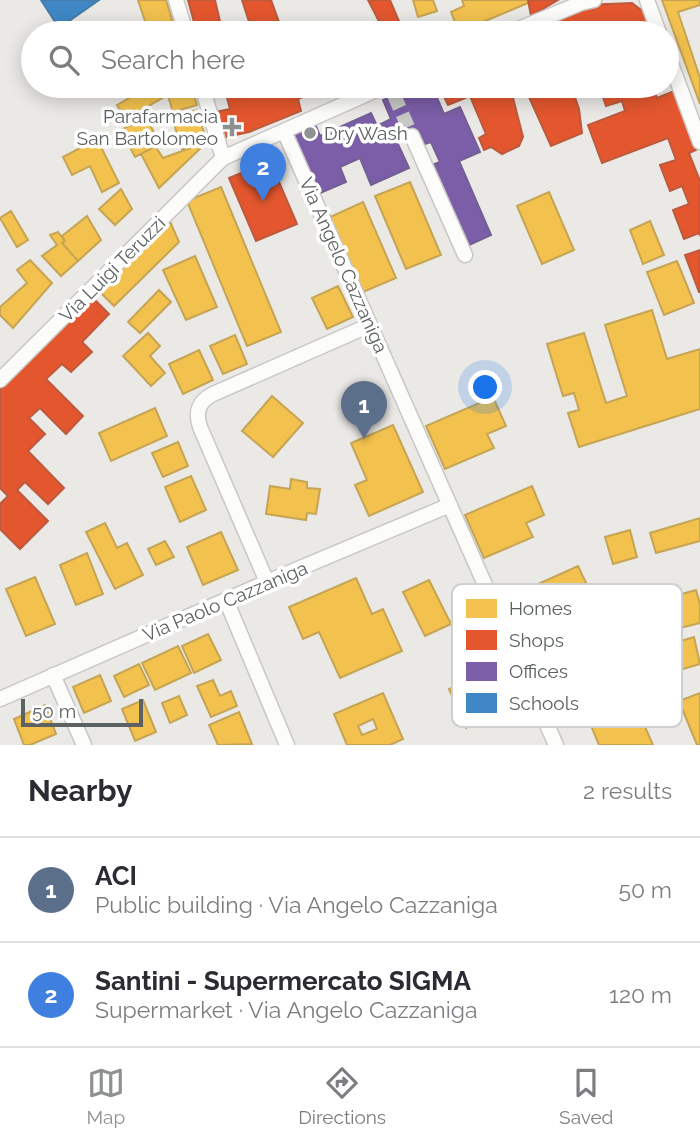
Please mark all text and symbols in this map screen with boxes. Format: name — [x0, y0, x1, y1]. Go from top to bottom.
search box — [21, 21, 679, 98]
icon: search — [45, 41, 83, 79]
text: Search here — [101, 45, 245, 75]
place label: Parafarmacia San Bartolomeo — [77, 105, 218, 149]
marker: Parafarmacia San Bartolomeo — [224, 119, 240, 135]
place label: Dry Wash — [324, 122, 408, 144]
marker: Dry Wash — [302, 125, 318, 141]
pin: 2 — [240, 143, 286, 201]
street label: Via Angelo Cazzaniga — [295, 174, 393, 356]
street label: Via Luigi Teruzzi — [55, 212, 169, 326]
your location — [468, 370, 502, 404]
pin: 1 — [341, 381, 387, 439]
street label: Via Paolo Cazzaniga — [139, 556, 311, 646]
legend — [452, 584, 682, 727]
text: Homes — [509, 597, 572, 619]
text: Shops — [509, 629, 564, 651]
text: Offices — [509, 660, 568, 682]
text: Schools — [509, 692, 579, 714]
scale bar — [21, 696, 144, 728]
text: 50 m — [32, 700, 76, 722]
text: Nearby — [28, 773, 132, 808]
text: 2 results — [583, 777, 672, 804]
text: ACI — [95, 861, 137, 891]
text: 1 — [45, 876, 57, 903]
text: 50 m — [618, 876, 672, 903]
text: Public building · Via Angelo Cazzaniga — [95, 891, 498, 918]
text: Santini - Supermercato SIGMA — [95, 966, 471, 996]
text: 2 — [45, 981, 57, 1008]
text: 120 m — [609, 981, 672, 1008]
text: Supermarket · Via Angelo Cazzaniga — [95, 996, 478, 1023]
tab: Map — [87, 1064, 125, 1128]
tab: Directions — [298, 1064, 386, 1128]
tab: Saved — [559, 1064, 613, 1128]

